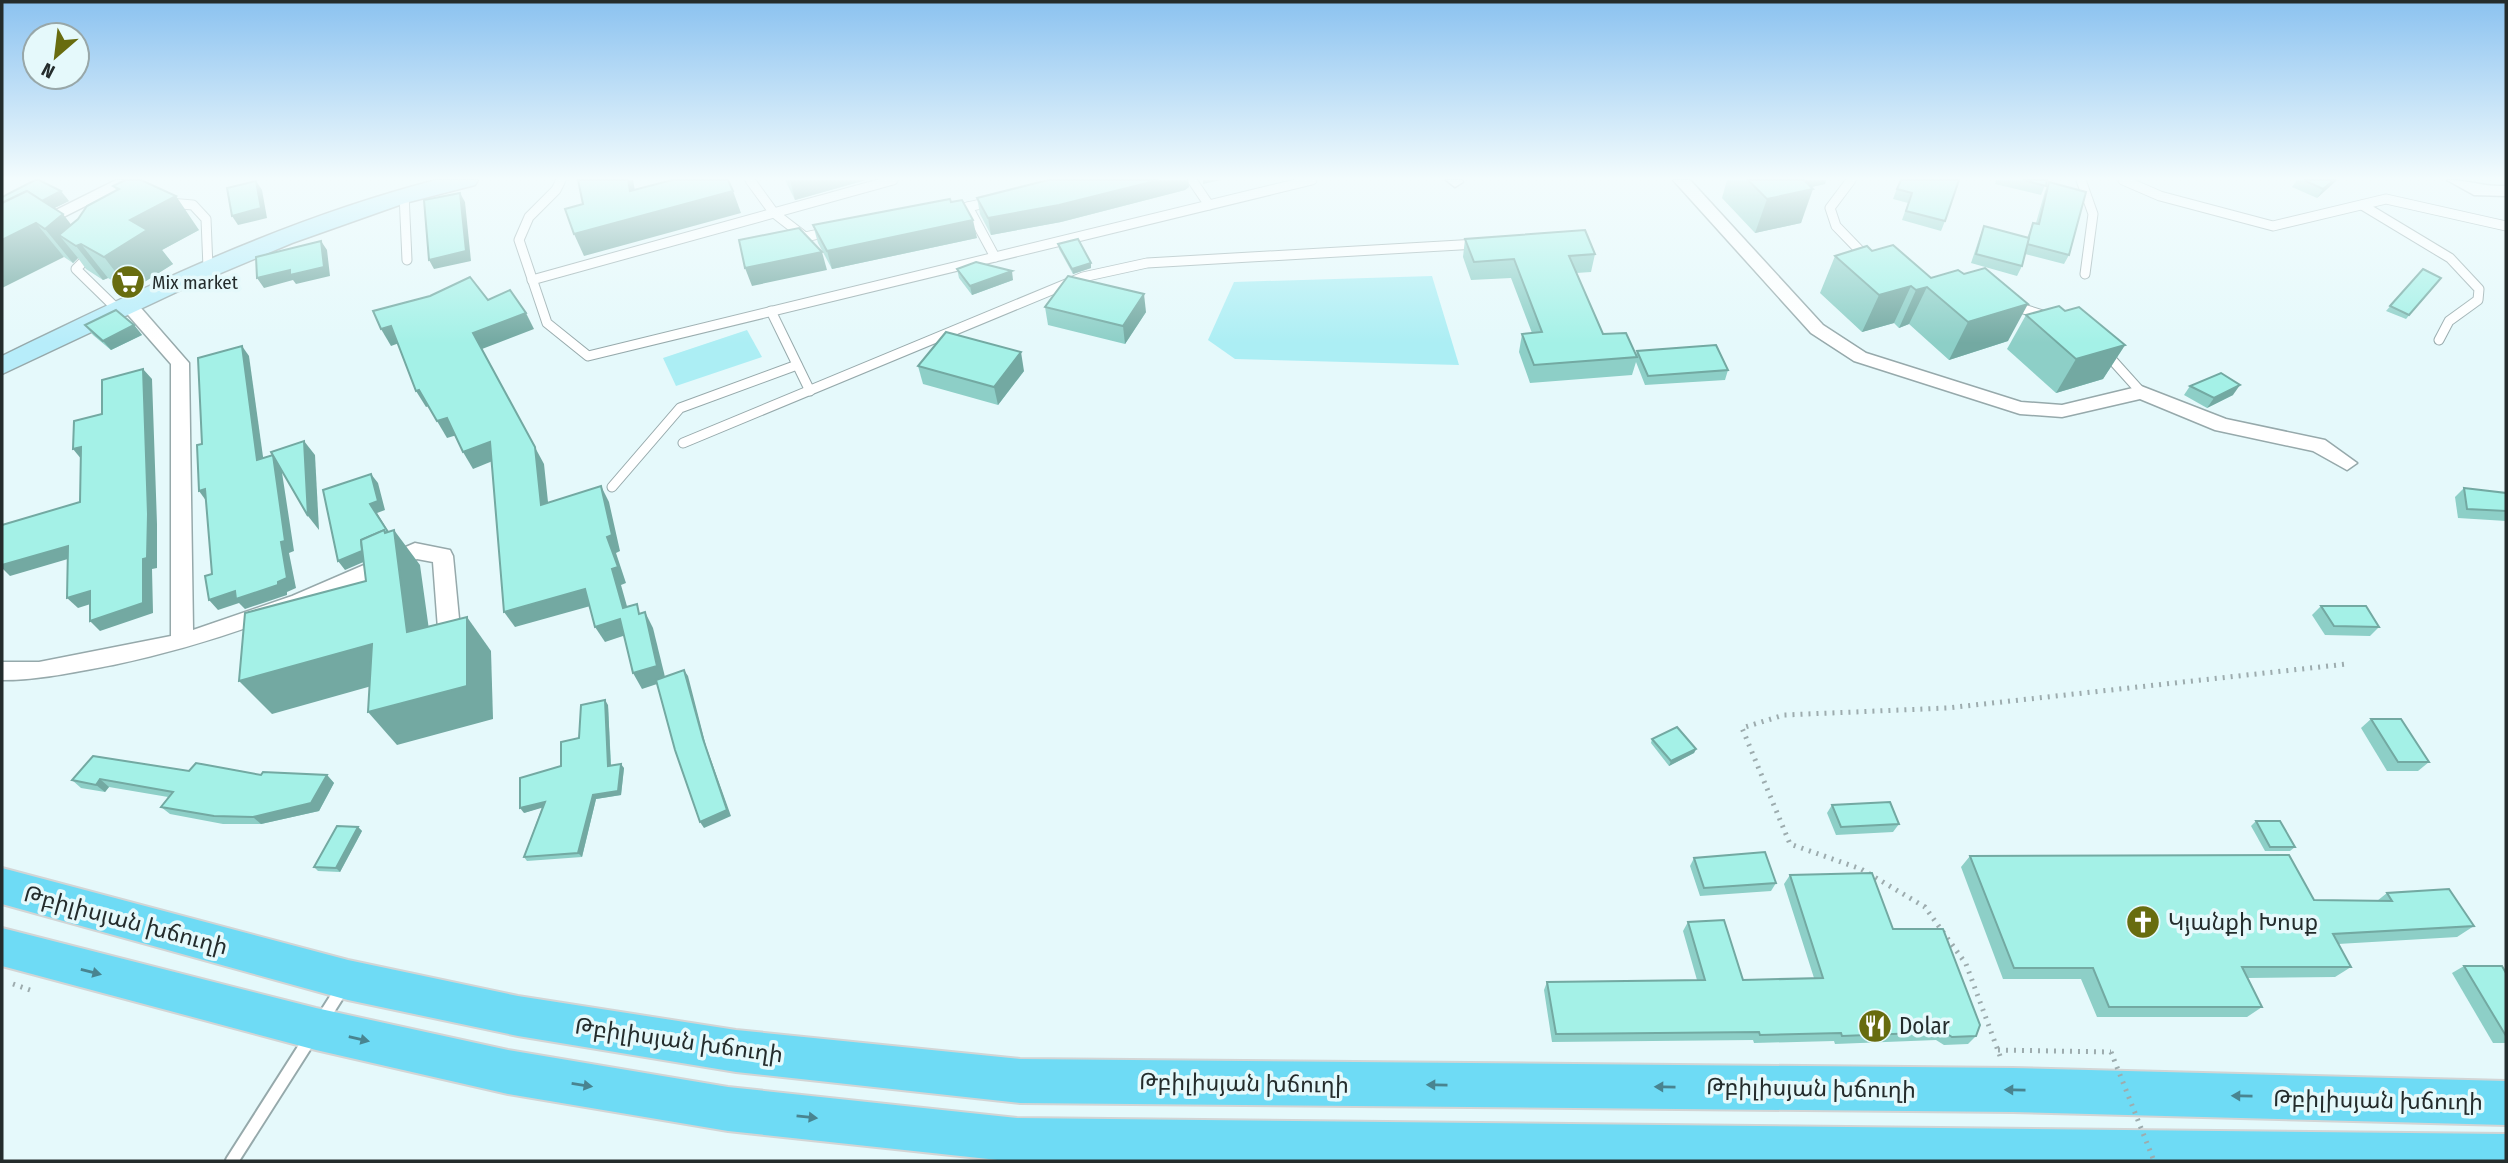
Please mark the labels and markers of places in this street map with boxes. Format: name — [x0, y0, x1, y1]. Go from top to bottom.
supermarket icon: Mix market — [109, 263, 147, 301]
place label: Mix market — [152, 271, 239, 294]
church icon: Կյանքի Խոսք — [2124, 903, 2162, 941]
place label: Կյանքի Խոսք — [2168, 908, 2318, 936]
restaurant icon: Dolar — [1856, 1007, 1894, 1045]
place label: Dolar — [1899, 1012, 1950, 1040]

